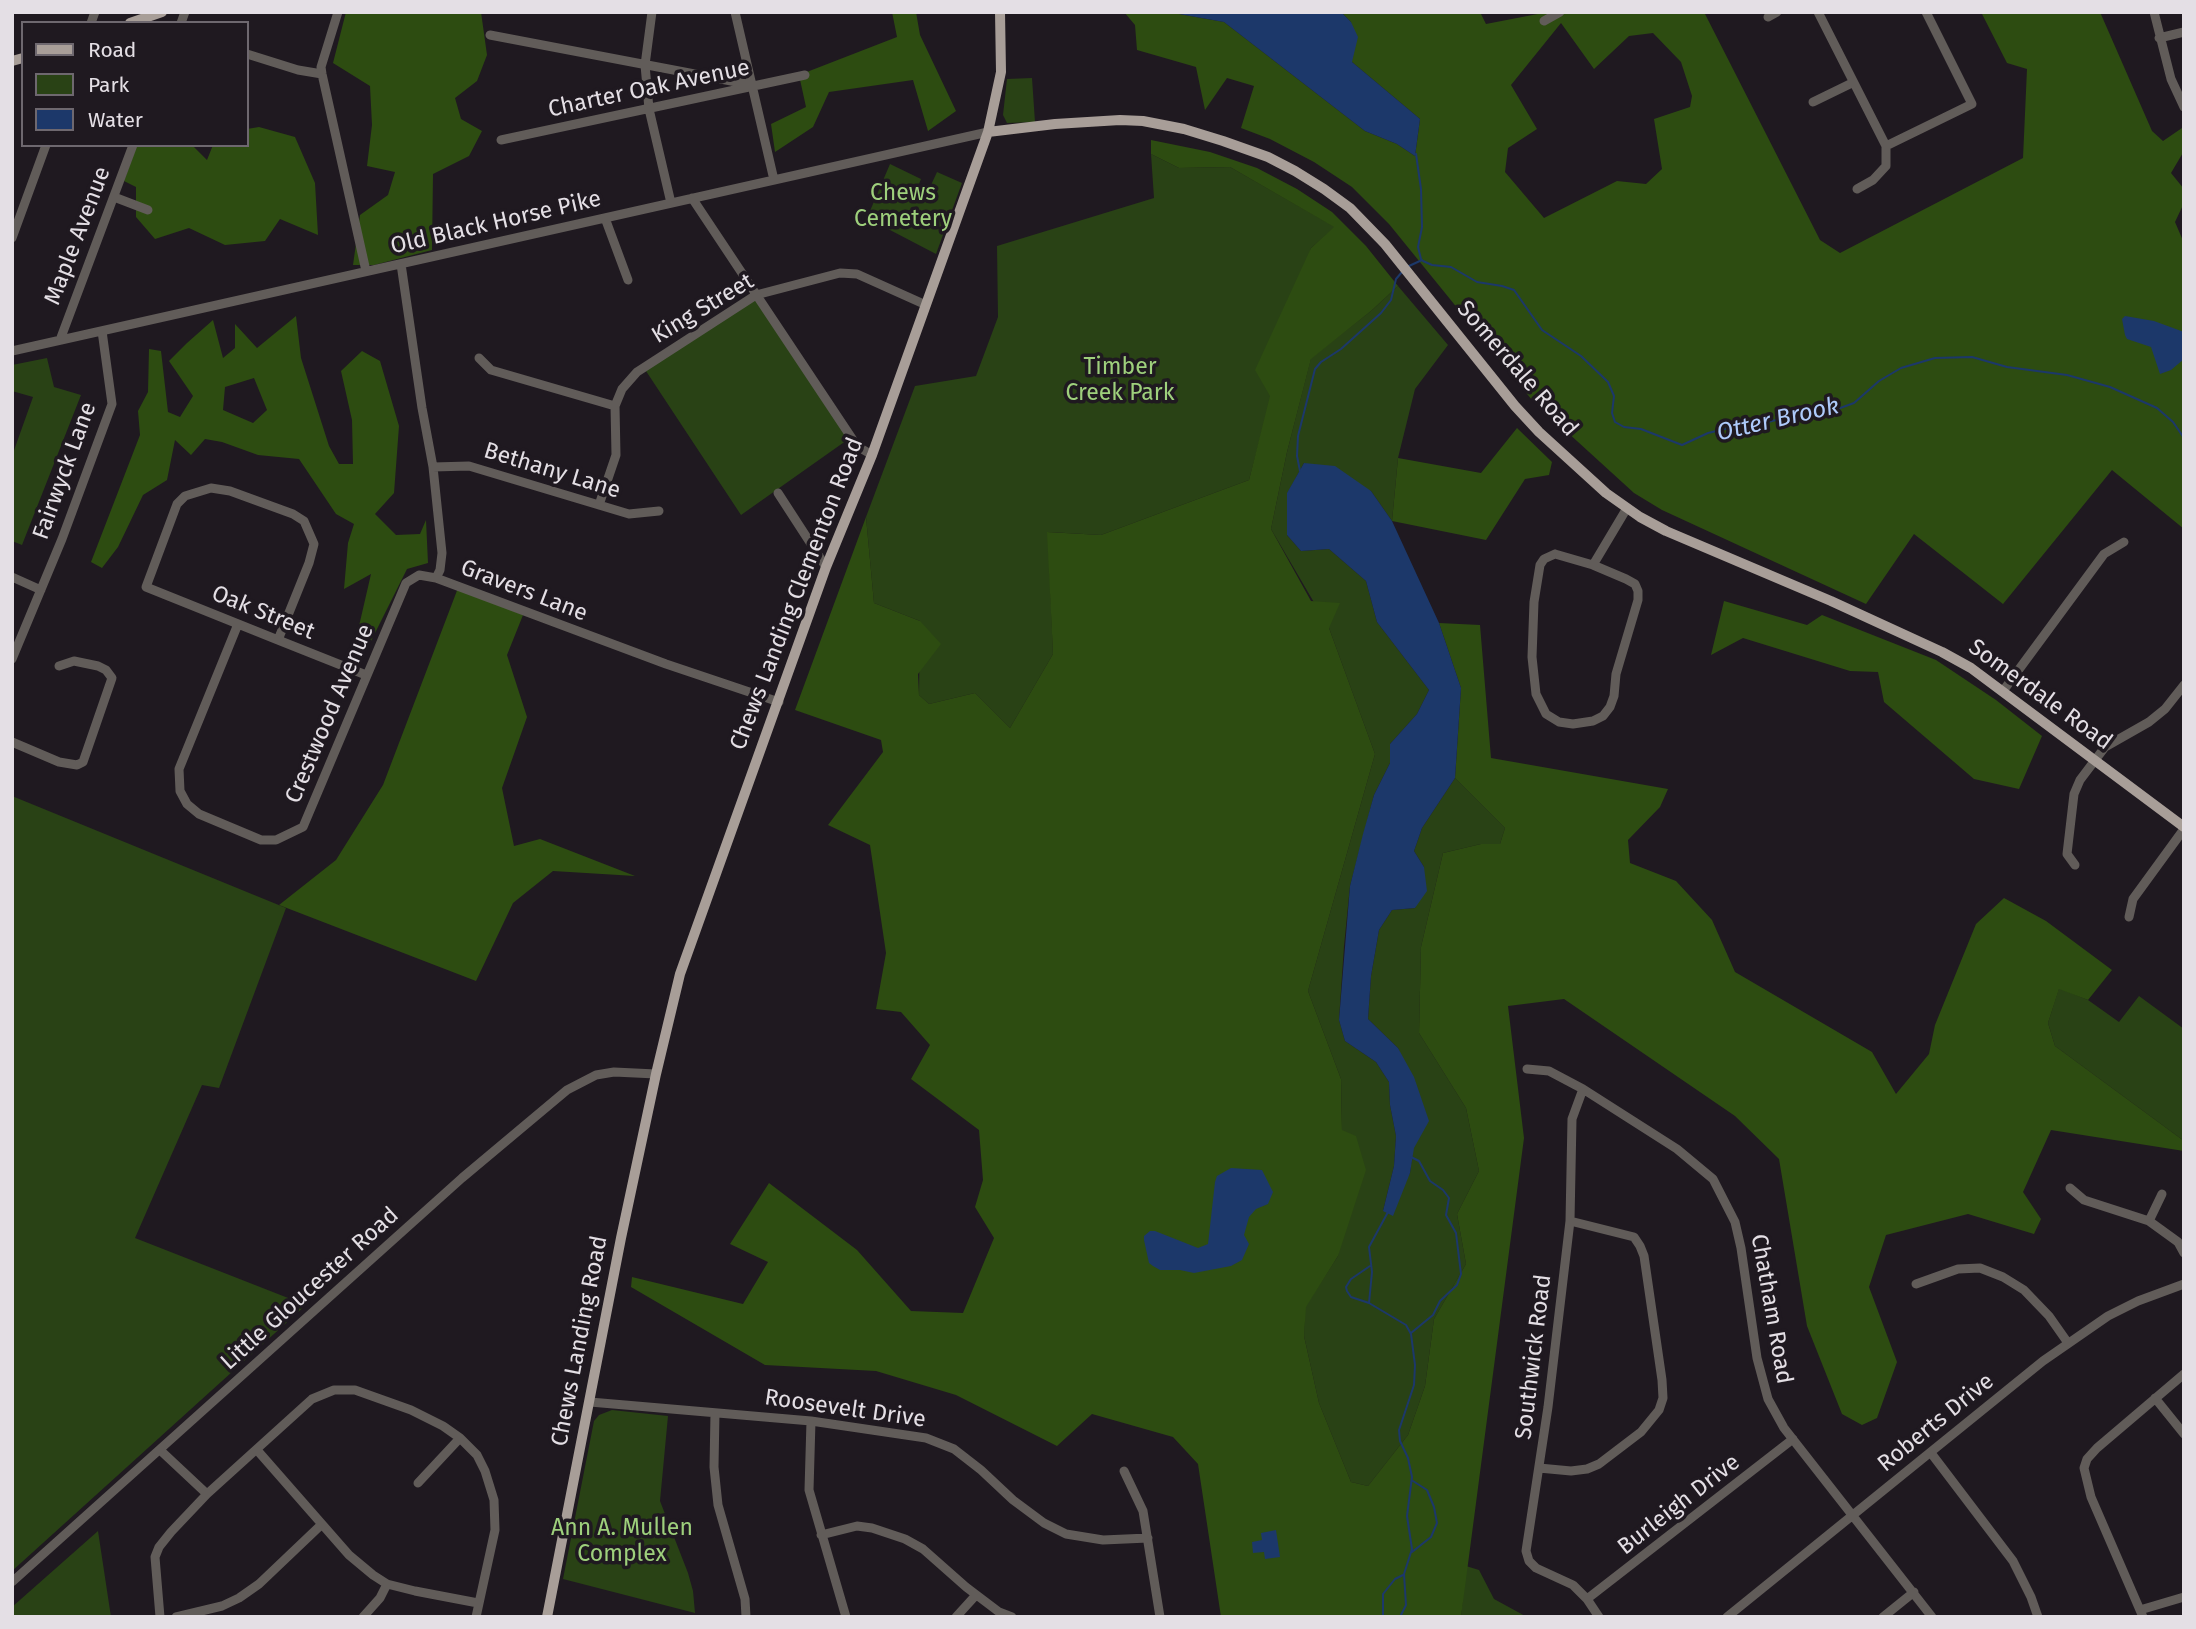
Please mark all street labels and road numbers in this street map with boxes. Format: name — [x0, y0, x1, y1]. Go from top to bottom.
street label: Charter Oak Avenue — [546, 54, 752, 124]
street label: Maple Avenue — [39, 163, 117, 309]
street label: Old Black Horse Pike — [388, 185, 604, 261]
street label: King Street — [647, 268, 759, 350]
street label: Somerdale Road — [1451, 296, 1583, 442]
street label: Fairwyck Lane — [27, 399, 103, 543]
street label: Chews Landing Clementon Road — [725, 434, 869, 754]
street label: Bethany Lane — [480, 437, 624, 505]
street label: Gravers Lane — [457, 554, 591, 628]
street label: Oak Street — [208, 580, 318, 646]
street label: Crestwood Avenue — [280, 620, 380, 808]
street label: Somerdale Road — [1963, 634, 2117, 756]
street label: Little Gloucester Road — [215, 1202, 405, 1376]
street label: Chatham Road — [1744, 1232, 1798, 1386]
street label: Chews Landing Road — [546, 1233, 614, 1449]
street label: Southwick Road — [1510, 1273, 1558, 1441]
street label: Roberts Drive — [1872, 1368, 2000, 1478]
street label: Roosevelt Drive — [763, 1384, 927, 1434]
street label: Burleigh Drive — [1612, 1449, 1746, 1561]

